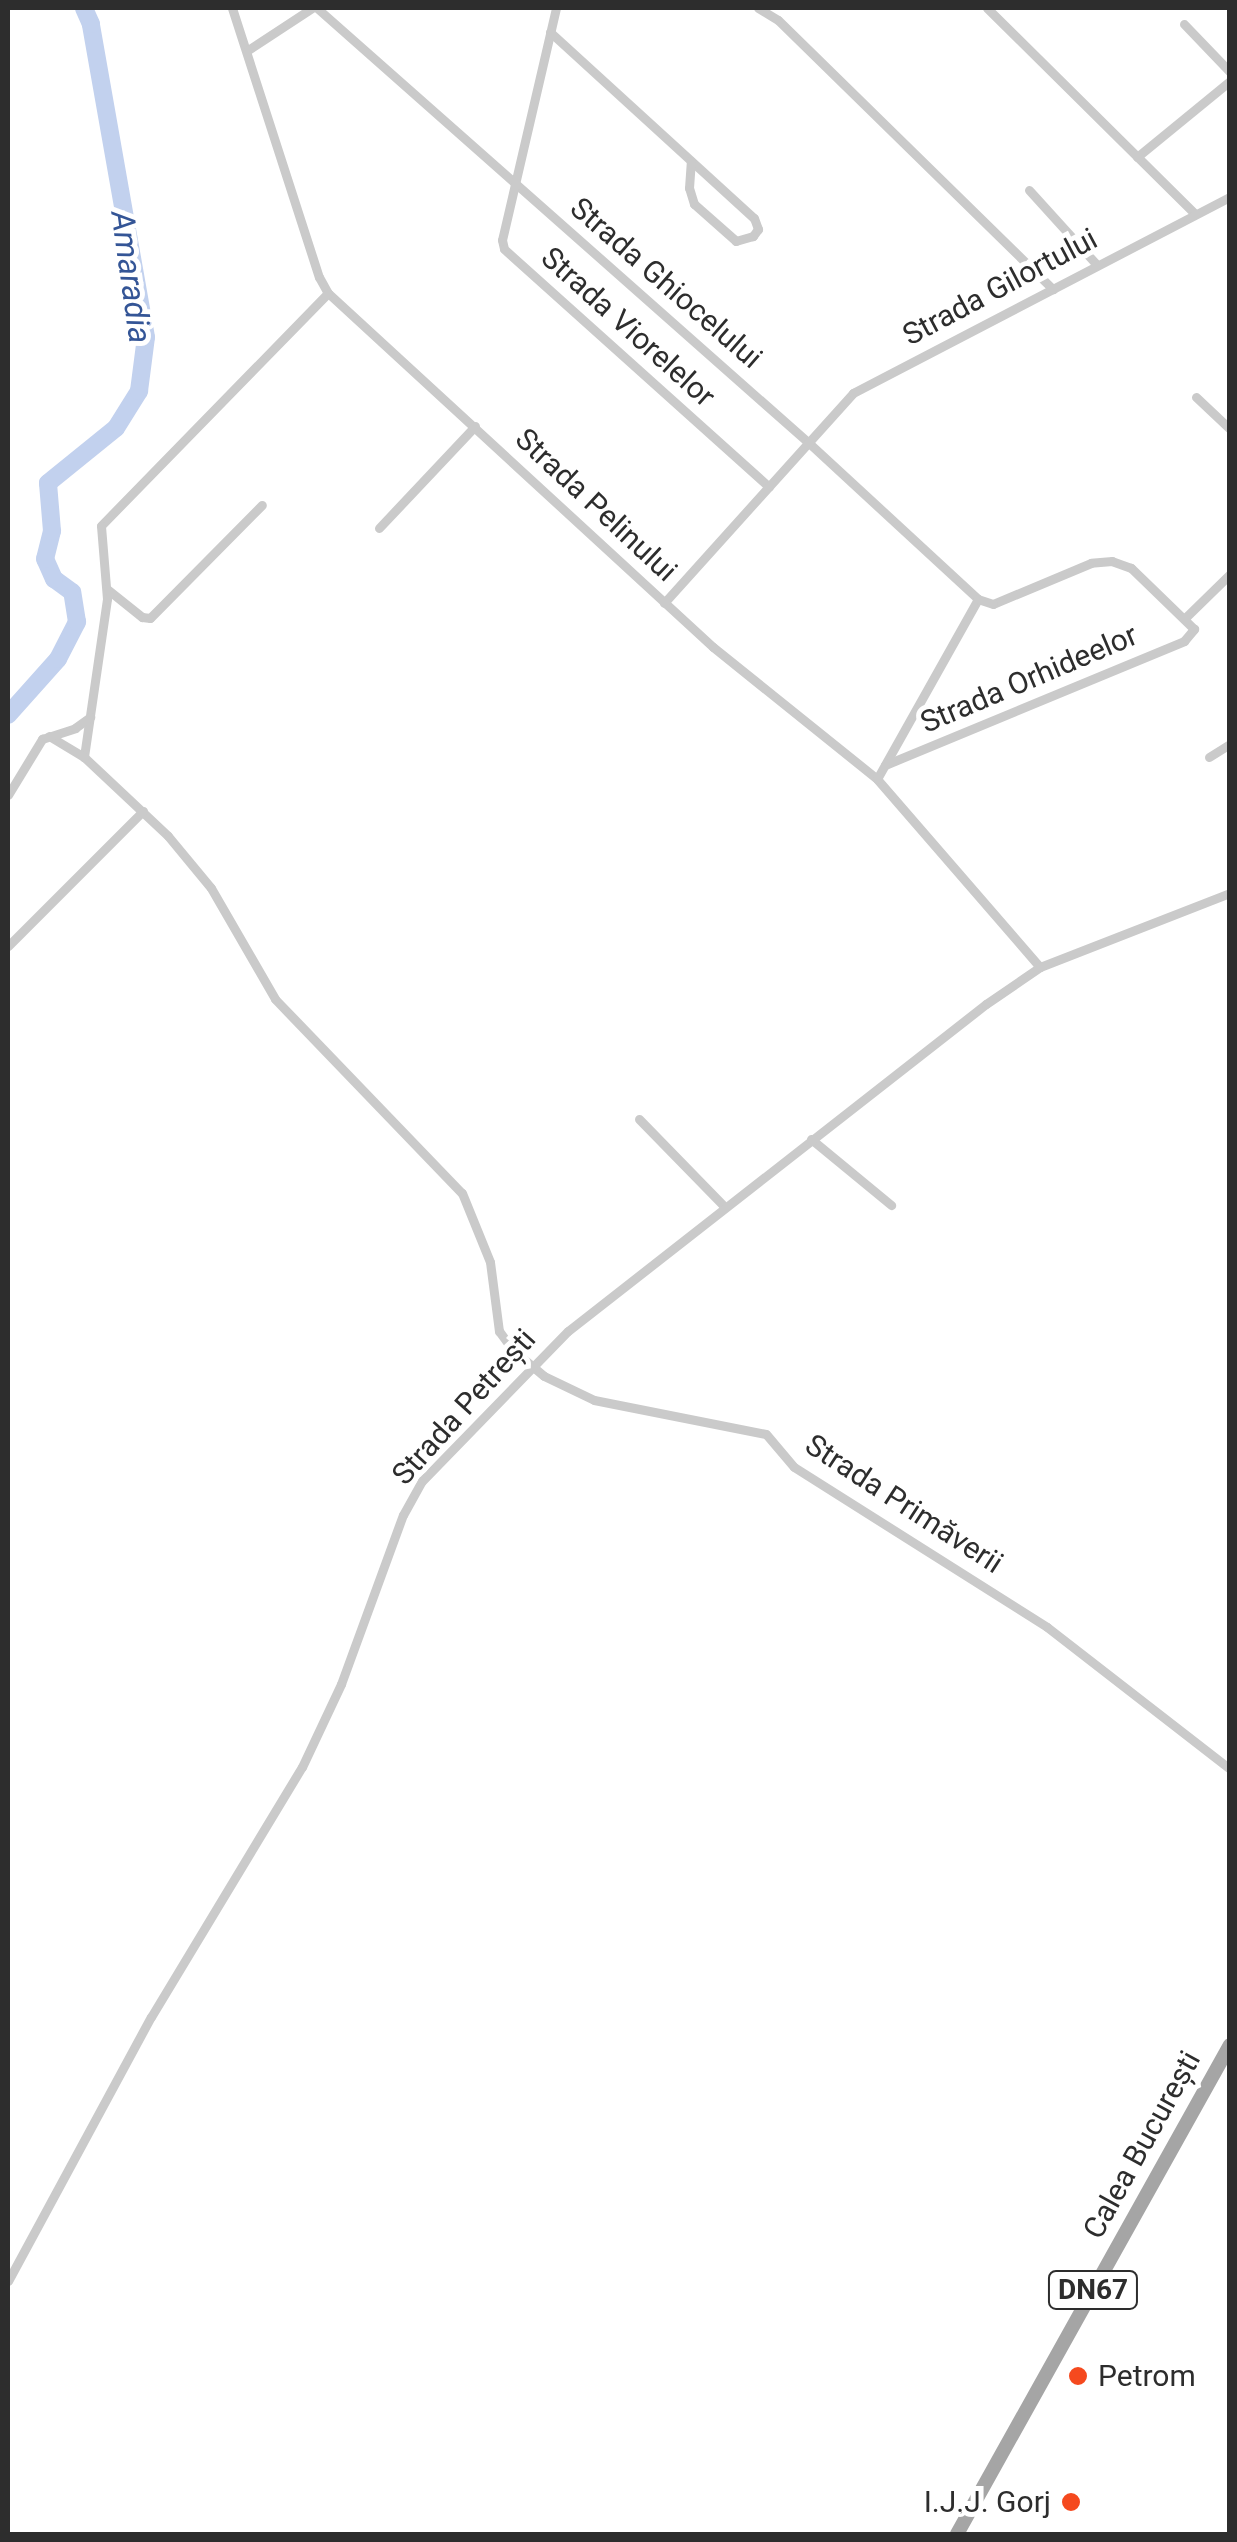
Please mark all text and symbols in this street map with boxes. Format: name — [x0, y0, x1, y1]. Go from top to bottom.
street label: Strada Ghiocelului — [563, 190, 769, 376]
water label: Amaradia — [103, 208, 159, 346]
street label: Strada Gilortului — [897, 221, 1103, 353]
street label: Strada Viorelelor — [534, 240, 722, 414]
street label: Strada Pelinului — [508, 421, 684, 589]
street label: Strada Orhideelor — [915, 617, 1143, 741]
street label: Strada Petrești — [385, 1322, 543, 1492]
street label: Strada Primăverii — [799, 1427, 1009, 1581]
street label: Calea București — [1076, 2045, 1208, 2245]
road number: DN67 — [1046, 2267, 1140, 2313]
place label: Petrom — [1098, 2358, 1196, 2394]
marker: Petrom — [1067, 2365, 1089, 2387]
place label: I.J.J. Gorj — [924, 2484, 1051, 2520]
marker: I.J.J. Gorj — [1060, 2491, 1082, 2513]

